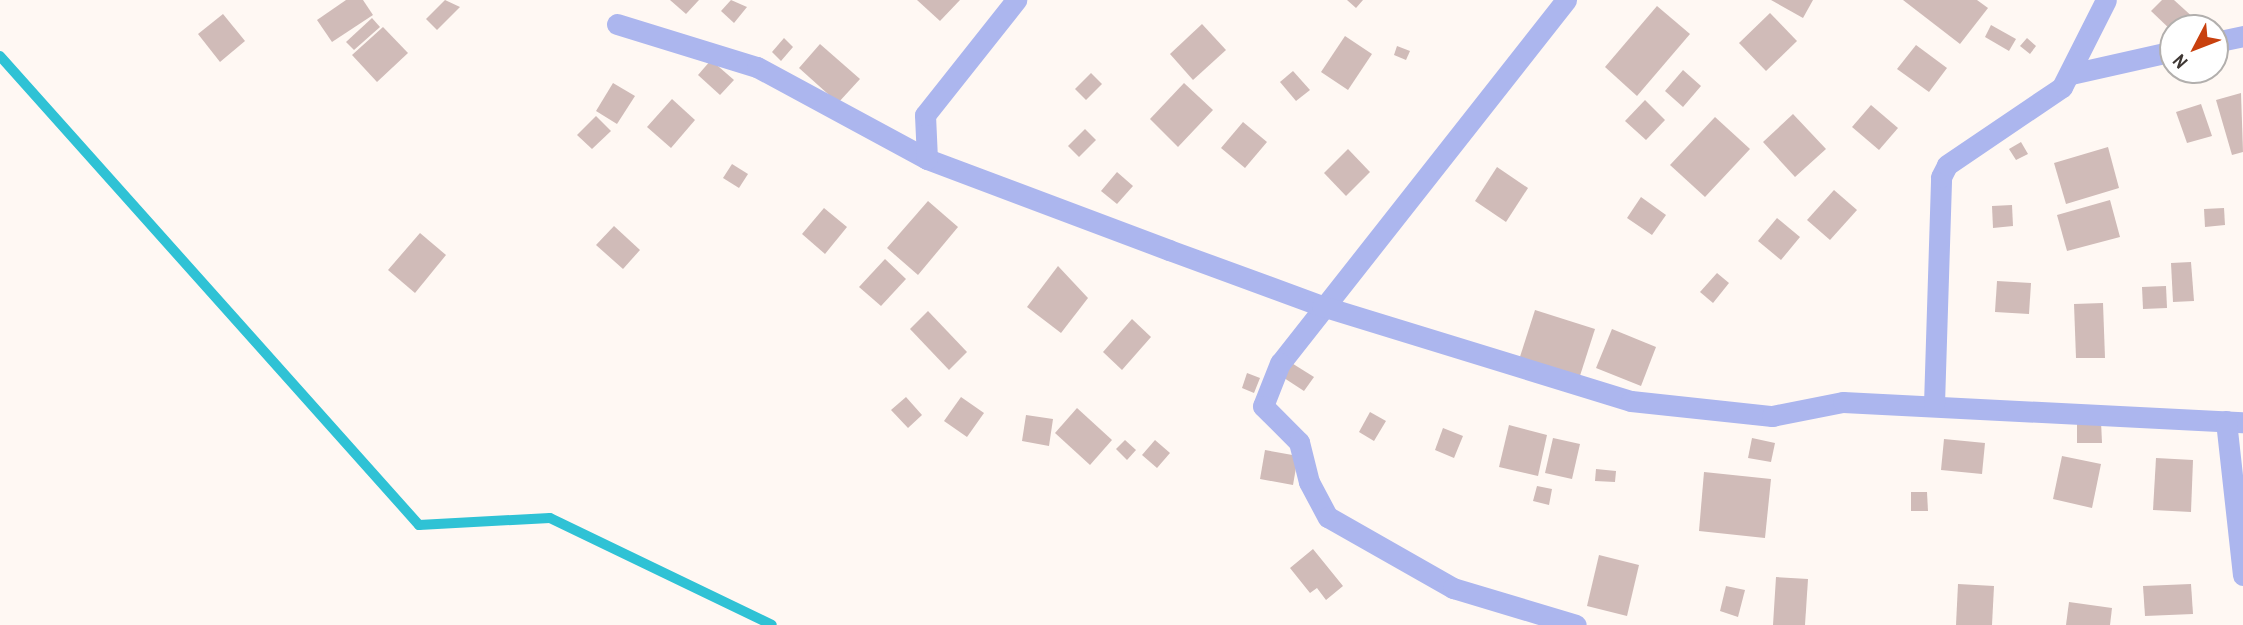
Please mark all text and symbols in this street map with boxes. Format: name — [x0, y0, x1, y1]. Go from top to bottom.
north arrow — [2159, 14, 2229, 84]
text: N — [2166, 49, 2193, 75]

